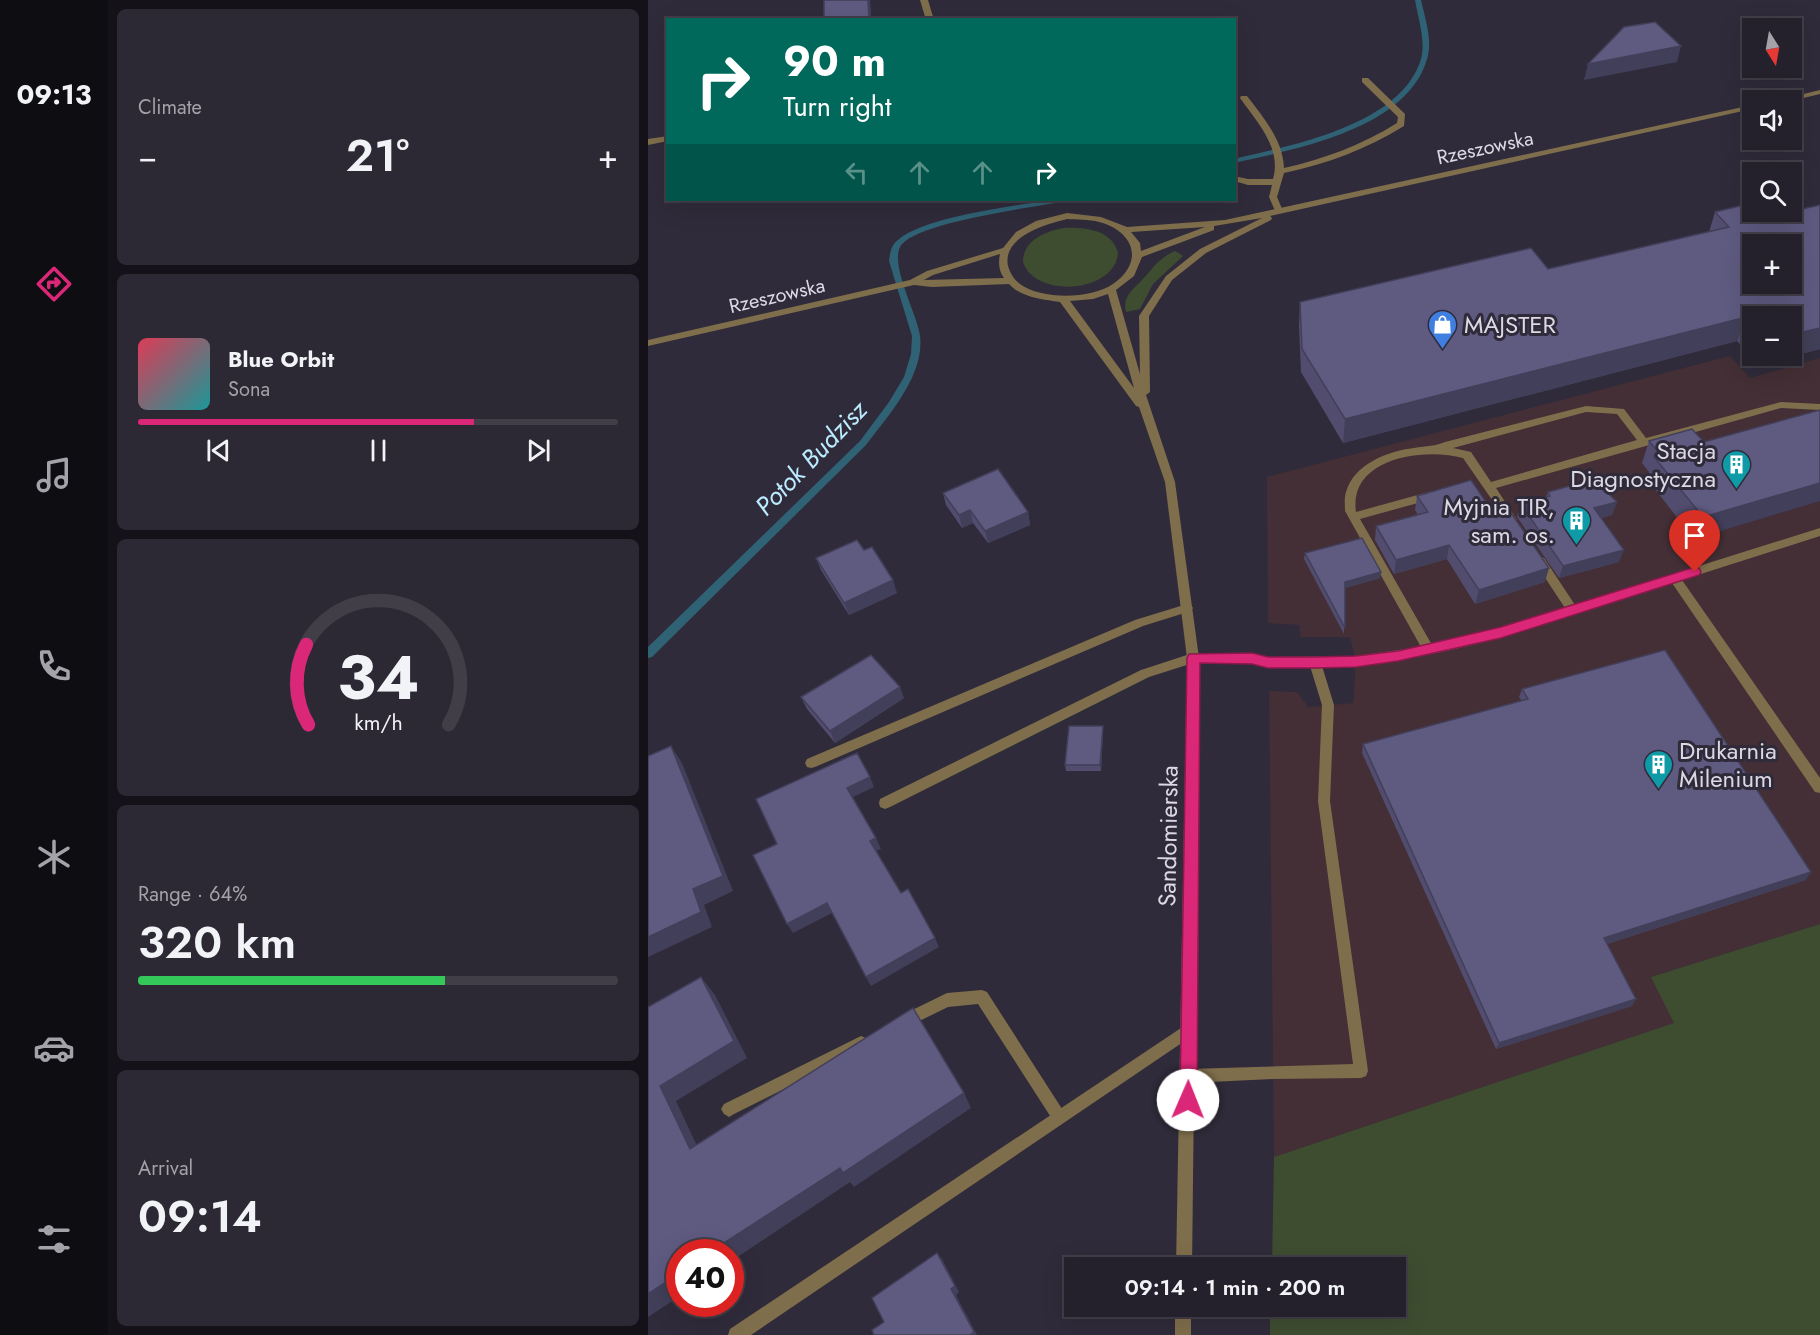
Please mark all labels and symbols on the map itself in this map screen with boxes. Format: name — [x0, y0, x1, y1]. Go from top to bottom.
north arrow — [1742, 18, 1802, 78]
street label: Rzeszowska — [1434, 124, 1536, 172]
street label: Rzeszowska — [726, 271, 828, 321]
place label: MAJSTER — [1464, 307, 1557, 342]
shop icon: MAJSTER — [1427, 308, 1459, 350]
water label: Potok Budzisz — [746, 391, 877, 524]
place label: Stacja Diagnostyczna — [1570, 433, 1716, 496]
building icon: Stacja Diagnostyczna — [1721, 448, 1753, 490]
place label: Myjnia TIR, sam. os. — [1444, 489, 1555, 552]
building icon: Myjnia TIR, sam. os. — [1560, 504, 1592, 546]
pin — [1669, 510, 1720, 572]
place label: Drukarnia Milenium — [1679, 733, 1777, 796]
building icon: Drukarnia Milenium — [1642, 748, 1674, 790]
street label: Sandomierska — [1149, 765, 1187, 907]
position arrow — [1156, 1068, 1220, 1132]
speed limit sign: 40 — [666, 1239, 744, 1317]

